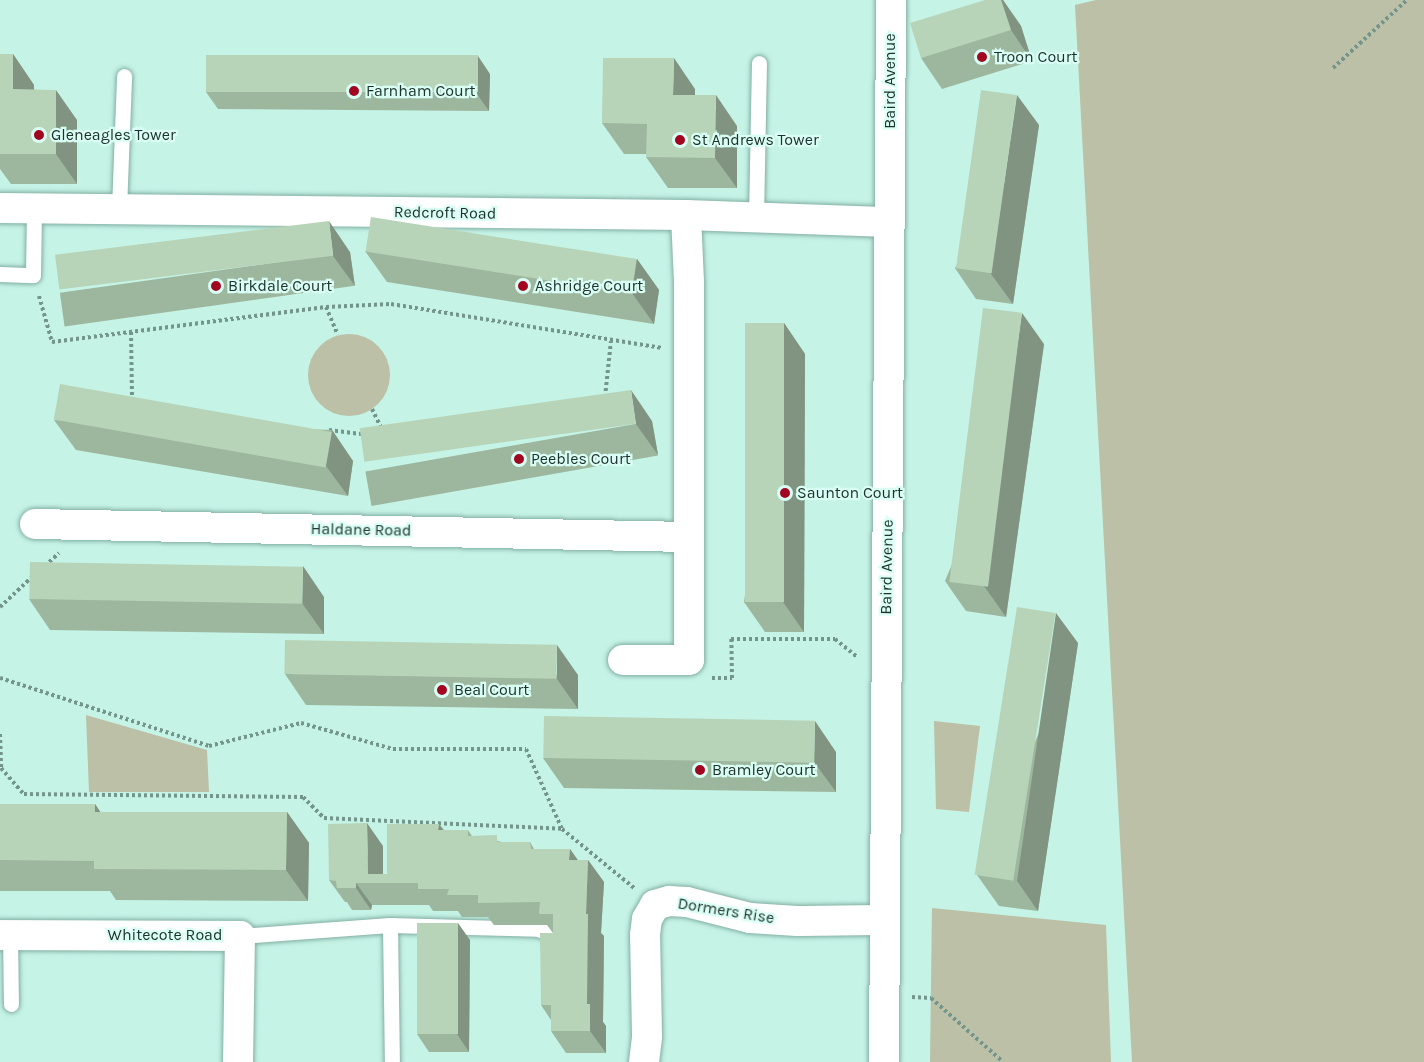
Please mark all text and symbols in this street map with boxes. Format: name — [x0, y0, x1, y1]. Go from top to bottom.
street label: Baird Avenue — [880, 33, 900, 129]
place label: Troon Court — [994, 47, 1078, 67]
marker: Troon Court — [975, 50, 989, 64]
place label: Farnham Court — [366, 81, 476, 101]
marker: Farnham Court — [347, 84, 361, 98]
place label: Gleneagles Tower — [51, 125, 176, 145]
marker: Gleneagles Tower — [32, 128, 46, 142]
place label: St Andrews Tower — [692, 130, 819, 150]
marker: St Andrews Tower — [673, 133, 687, 147]
street label: Redcroft Road — [394, 203, 496, 223]
place label: Birkdale Court — [228, 276, 332, 296]
place label: Ashridge Court — [535, 276, 643, 296]
marker: Birkdale Court — [209, 279, 223, 293]
marker: Ashridge Court — [516, 279, 530, 293]
place label: Peebles Court — [531, 449, 631, 469]
marker: Peebles Court — [512, 452, 526, 466]
place label: Saunton Court — [797, 483, 903, 503]
marker: Saunton Court — [778, 486, 792, 500]
street label: Baird Avenue — [877, 519, 897, 615]
street label: Haldane Road — [310, 520, 412, 540]
place label: Beal Court — [454, 680, 529, 700]
marker: Beal Court — [435, 683, 449, 697]
place label: Bramley Court — [712, 760, 815, 780]
marker: Bramley Court — [693, 763, 707, 777]
street label: Dormers Rise — [676, 894, 776, 928]
street label: Whitecote Road — [108, 925, 222, 945]

